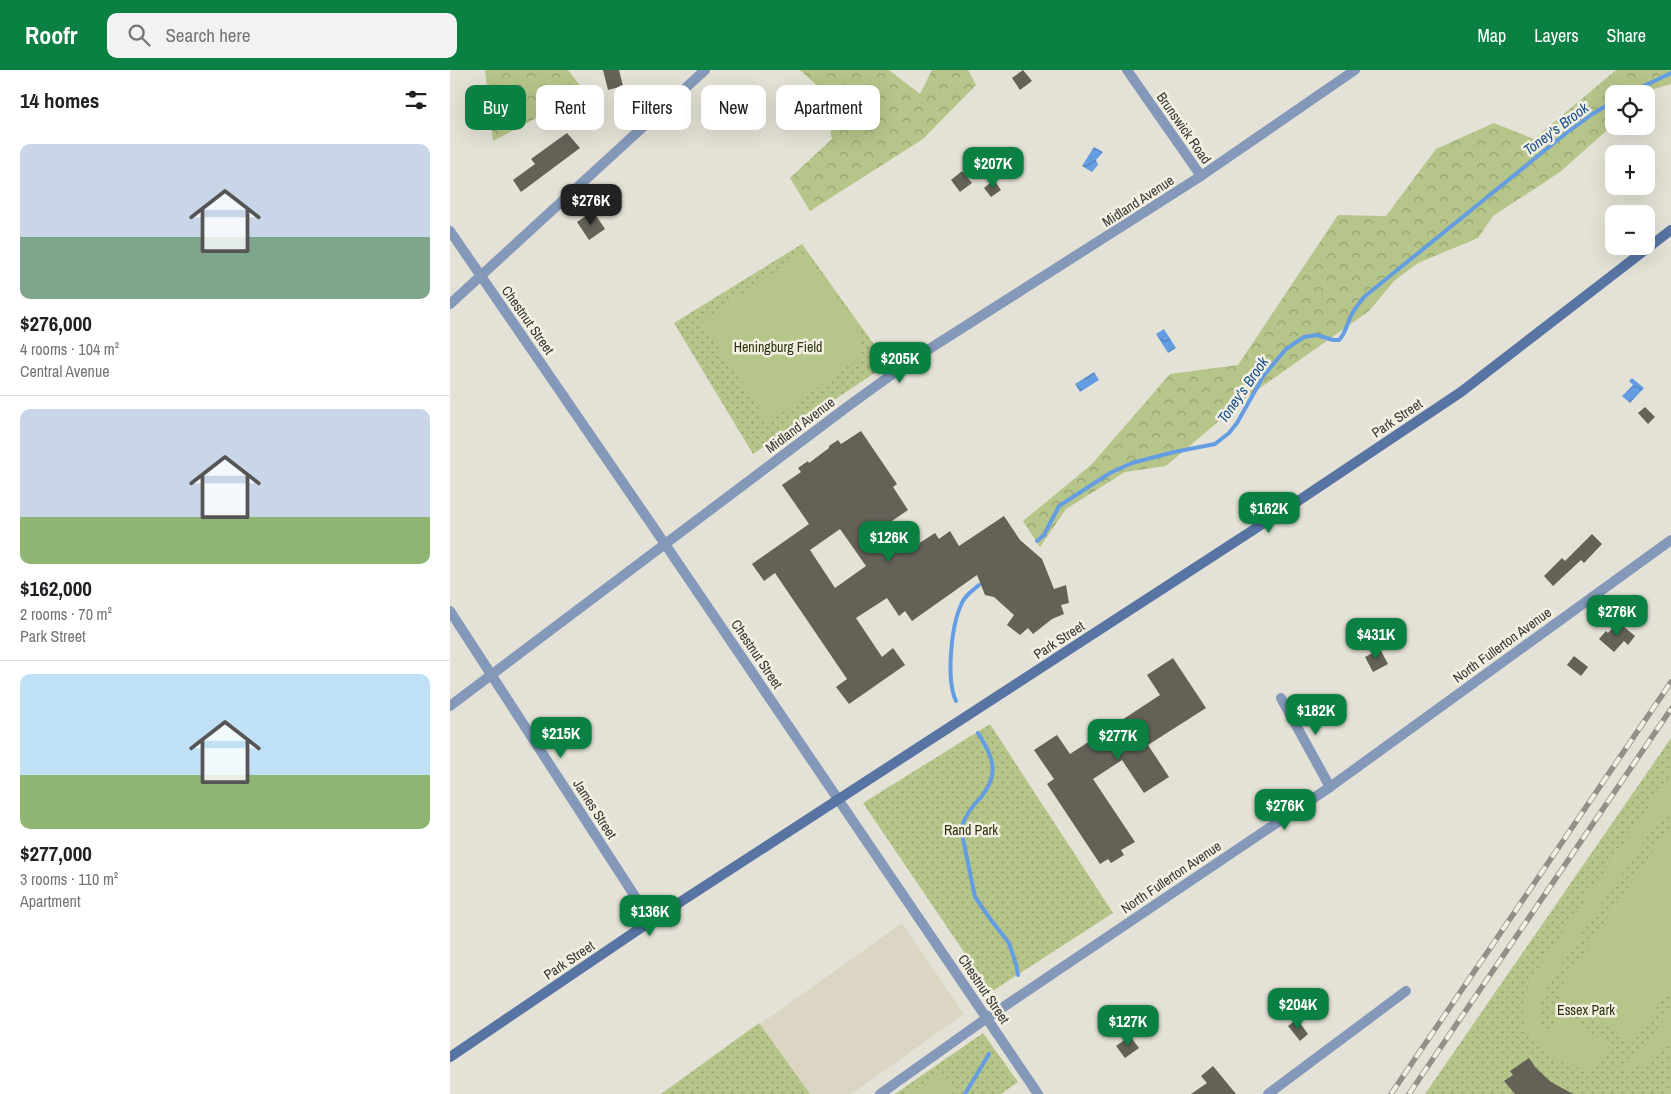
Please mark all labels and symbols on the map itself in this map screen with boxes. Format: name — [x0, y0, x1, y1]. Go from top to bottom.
street label: Brunswick Road — [1153, 89, 1215, 167]
water label: Toney's Brook — [1519, 97, 1593, 160]
pin: $207K — [958, 146, 1028, 189]
street label: Midland Avenue — [1099, 171, 1177, 231]
pin: $276K — [556, 184, 626, 226]
street label: Chestnut Street — [498, 282, 558, 358]
park label: Heningburg Field — [734, 338, 822, 356]
pin: $205K — [865, 342, 935, 384]
water label: Toney's Brook — [1212, 352, 1274, 427]
street label: Midland Avenue — [762, 393, 838, 457]
street label: Park Street — [1368, 394, 1426, 442]
pin: $162K — [1234, 492, 1304, 534]
pin: $126K — [854, 520, 924, 563]
pin: $276K — [1582, 594, 1652, 637]
street label: North Fullerton Avenue — [1449, 603, 1555, 687]
street label: Chestnut Street — [727, 616, 787, 692]
street label: Park Street — [1030, 617, 1088, 663]
pin: $431K — [1341, 618, 1411, 660]
pin: $182K — [1281, 694, 1351, 736]
pin: $215K — [526, 716, 596, 759]
pin: $277K — [1083, 718, 1153, 761]
street label: James Street — [569, 776, 621, 842]
pin: $276K — [1250, 788, 1320, 831]
park label: Rand Park — [944, 821, 998, 839]
street label: North Fullerton Avenue — [1117, 837, 1225, 917]
pin: $136K — [615, 894, 685, 937]
street label: Park Street — [540, 936, 598, 984]
street label: Chestnut Street — [954, 951, 1014, 1027]
pin: $204K — [1263, 988, 1333, 1030]
park label: Essex Park — [1557, 1001, 1615, 1019]
pin: $127K — [1093, 1004, 1163, 1047]

